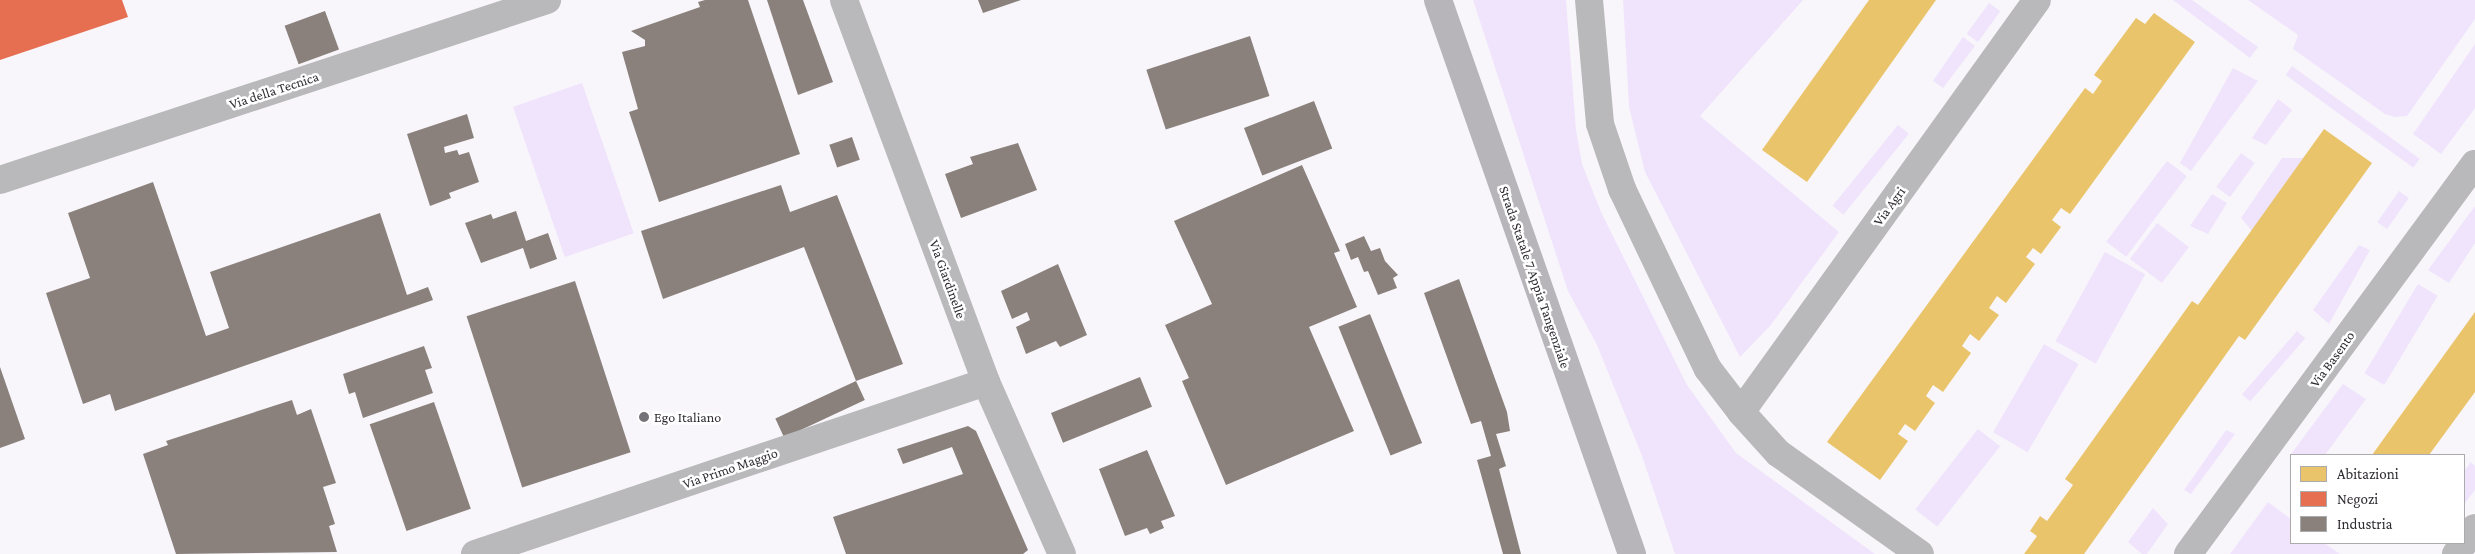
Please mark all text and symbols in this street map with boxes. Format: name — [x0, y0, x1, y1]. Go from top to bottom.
street label: Via della Tecnica — [227, 68, 321, 112]
street label: Via Agri — [1869, 183, 1909, 229]
street label: Strada Statale 7 Appia Tangenziale — [1496, 184, 1574, 370]
street label: Via Giardinelle — [926, 237, 970, 321]
street label: Via Basento — [2306, 328, 2358, 390]
place label: Ego Italiano — [654, 409, 721, 425]
marker: Ego Italiano — [638, 411, 650, 423]
street label: Via Primo Maggio — [680, 444, 780, 492]
legend — [2290, 454, 2465, 544]
text: Abitazioni — [2337, 466, 2399, 482]
text: Negozi — [2337, 491, 2378, 507]
text: Industria — [2337, 516, 2393, 532]

